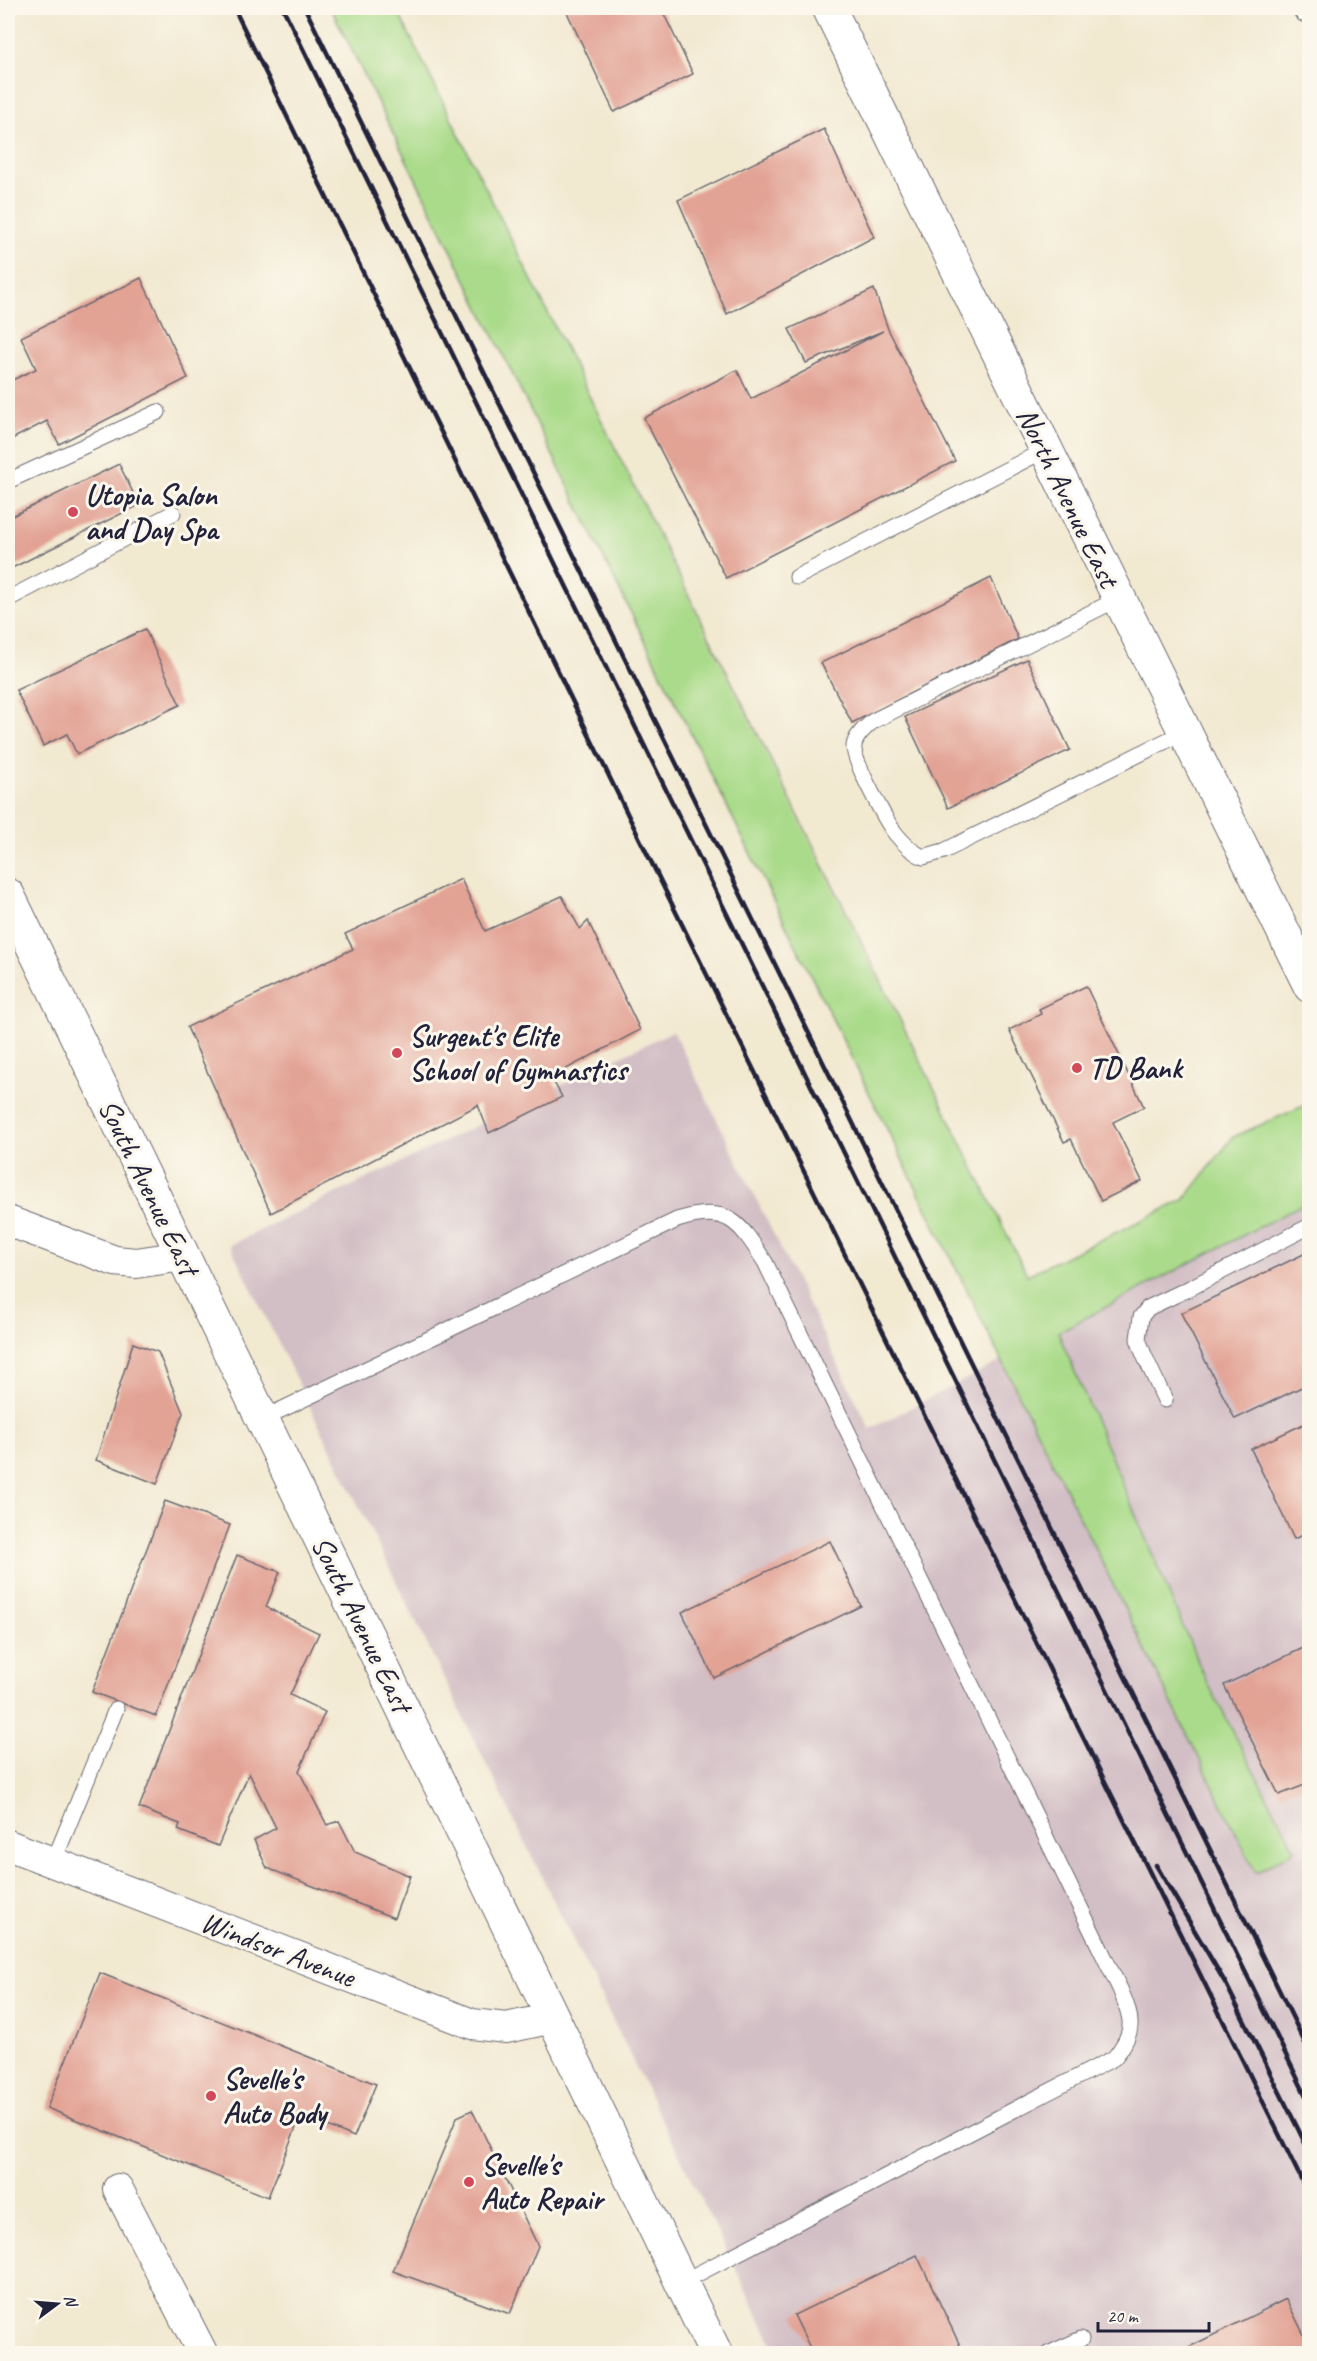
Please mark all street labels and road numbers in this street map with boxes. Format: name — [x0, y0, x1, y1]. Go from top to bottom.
street label: North Avenue East — [1008, 401, 1129, 596]
street label: South Avenue East — [90, 1093, 210, 1285]
street label: South Avenue East — [303, 1530, 423, 1722]
street label: Windsor Avenue — [196, 1902, 362, 1996]

